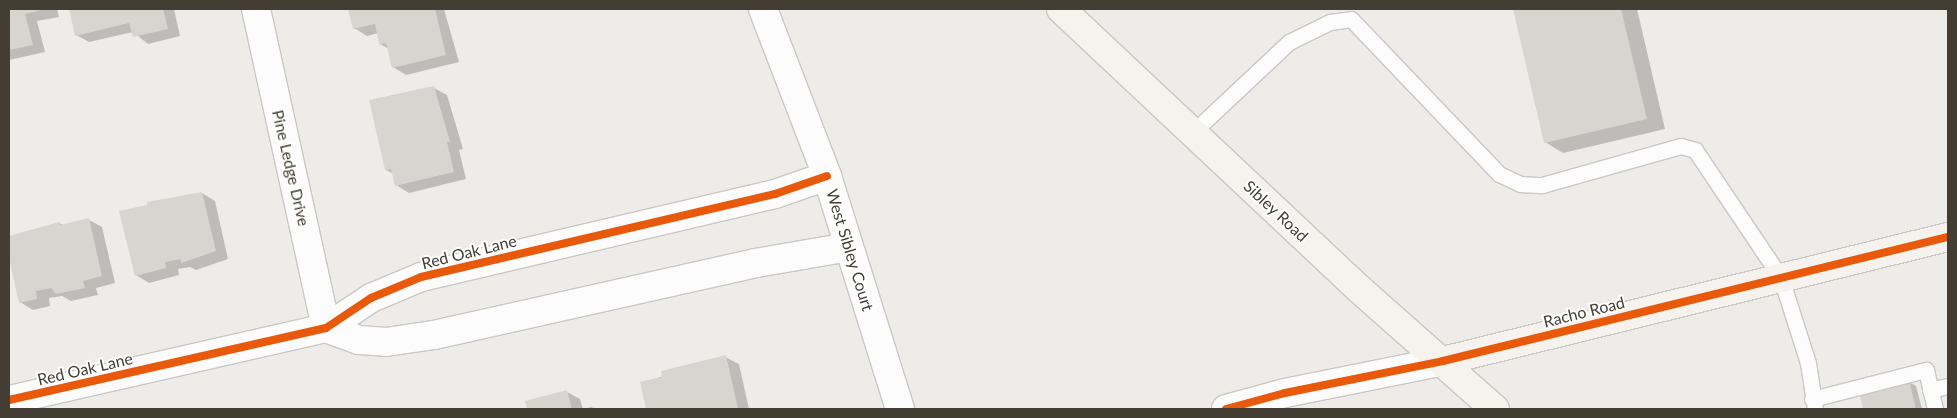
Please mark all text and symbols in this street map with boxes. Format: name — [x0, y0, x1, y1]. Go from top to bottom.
street label: Pine Ledge Drive — [268, 108, 314, 228]
street label: Sibley Road — [1240, 176, 1312, 246]
street label: West Sibley Court — [822, 187, 878, 313]
street label: Red Oak Lane — [419, 231, 519, 273]
street label: Racho Road — [1541, 293, 1627, 331]
street label: Red Oak Lane — [35, 349, 135, 389]

